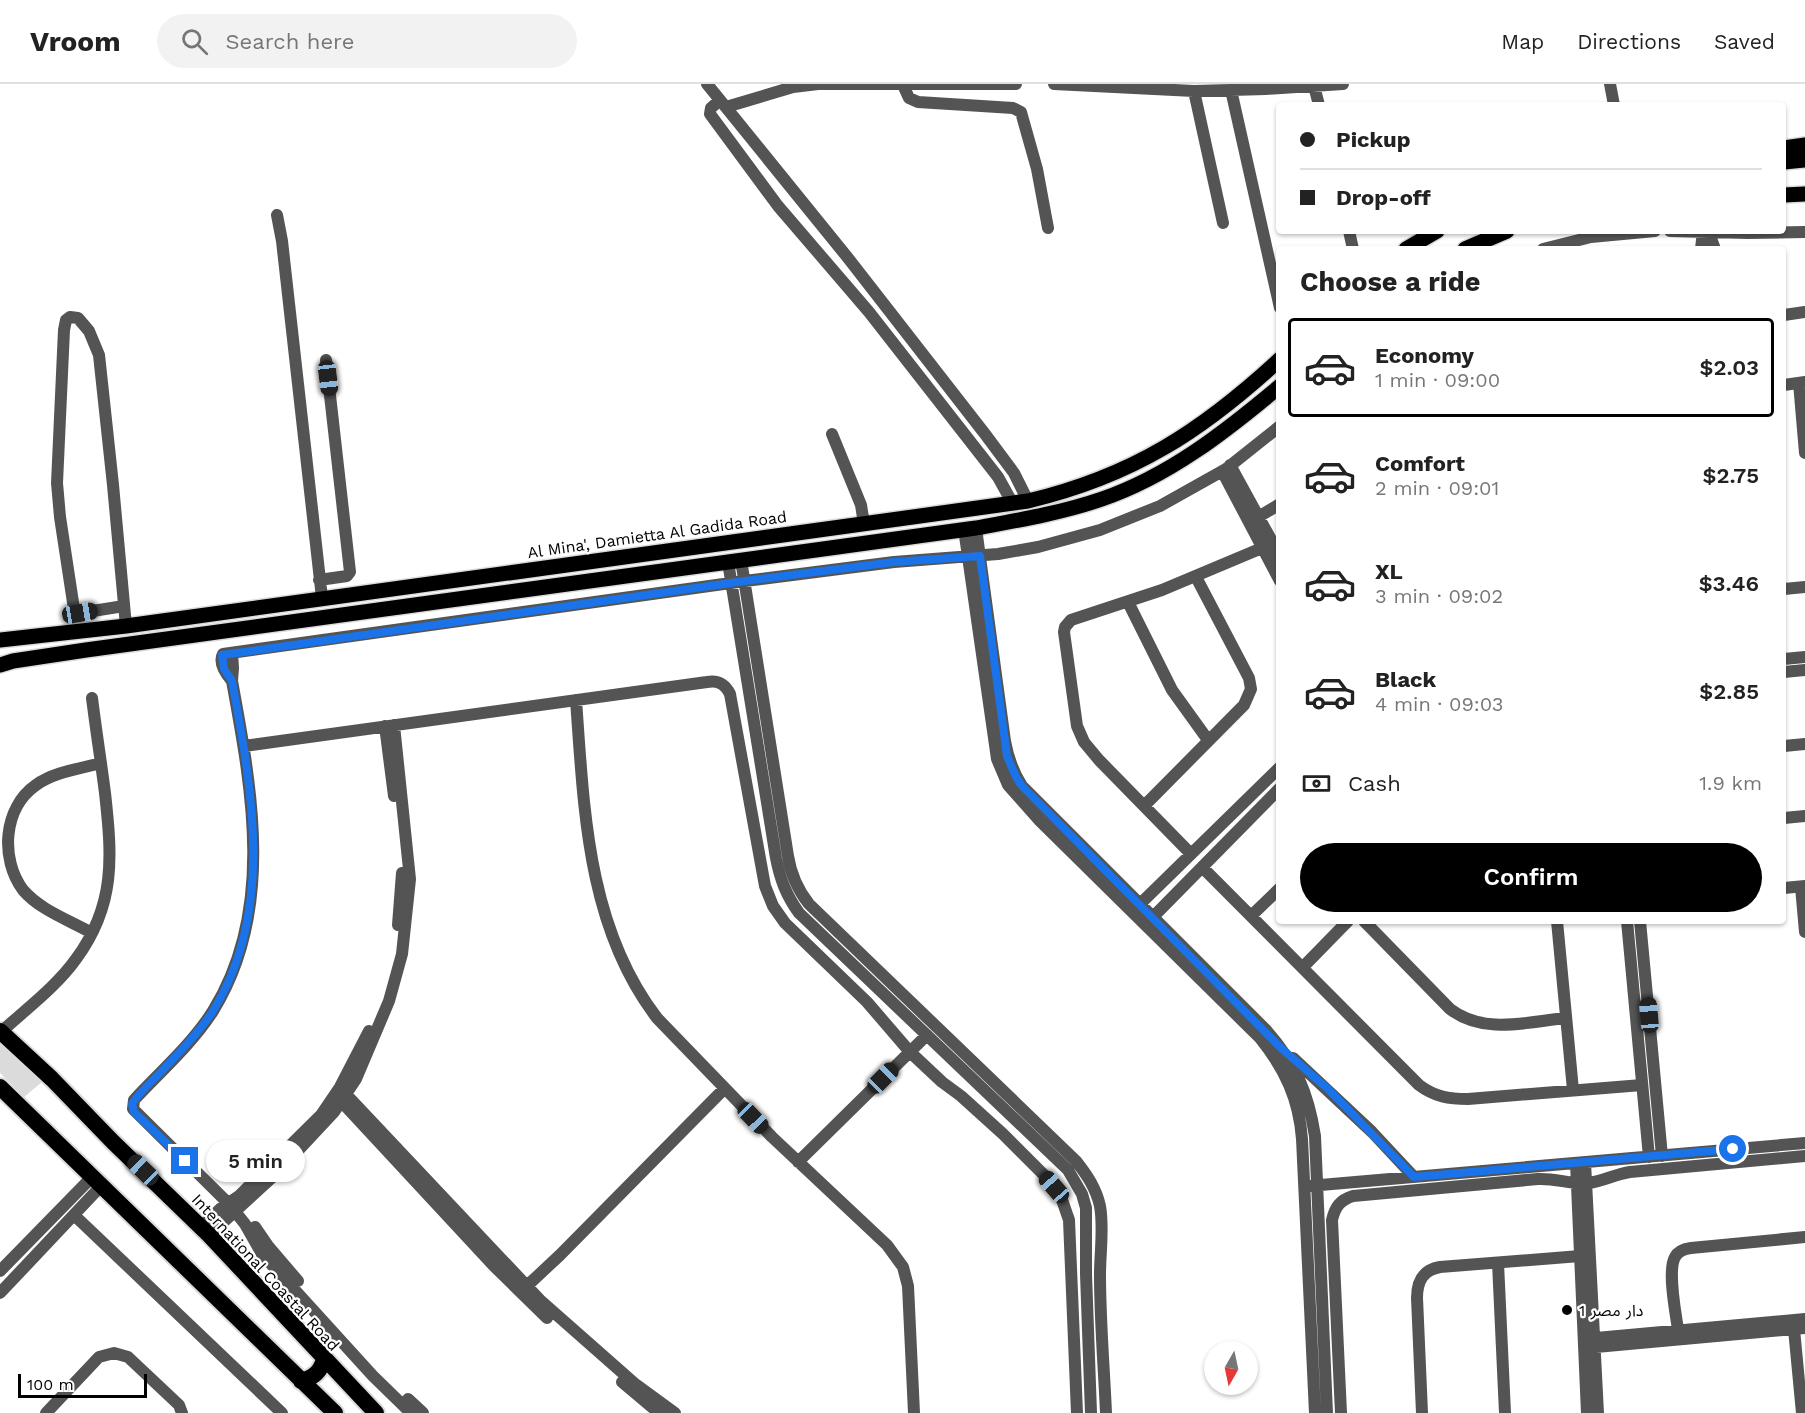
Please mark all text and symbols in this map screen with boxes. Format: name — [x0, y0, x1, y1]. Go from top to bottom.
search box — [157, 14, 577, 68]
text: Vroom — [30, 25, 121, 58]
icon: search — [178, 25, 211, 58]
text: Search here — [226, 29, 354, 54]
text: Map — [1501, 29, 1544, 54]
text: Directions — [1577, 29, 1681, 54]
text: Saved — [1714, 29, 1775, 54]
text: Pickup — [1336, 127, 1411, 152]
text: Drop-off — [1336, 185, 1431, 210]
text: Choose a ride — [1300, 266, 1480, 298]
icon: car — [1303, 341, 1357, 395]
text: Economy — [1375, 343, 1474, 368]
text: $2.03 — [1700, 355, 1759, 380]
car — [317, 359, 339, 397]
text: 1 min · 09:00 — [1375, 368, 1500, 392]
icon: car — [1303, 449, 1357, 503]
text: Comfort — [1375, 451, 1465, 476]
text: $2.75 — [1703, 463, 1759, 488]
text: 2 min · 09:01 — [1375, 476, 1499, 500]
street label: Al Mina', Damietta Al Gadida Road — [526, 507, 788, 562]
icon: car — [1303, 557, 1357, 611]
text: XL — [1375, 559, 1403, 584]
text: $3.46 — [1699, 571, 1759, 596]
text: 3 min · 09:02 — [1375, 584, 1503, 608]
car — [61, 601, 99, 625]
icon: car — [1303, 665, 1357, 719]
text: Black — [1375, 667, 1436, 692]
text: $2.85 — [1699, 679, 1759, 704]
text: 4 min · 09:03 — [1375, 692, 1503, 716]
icon: cash — [1300, 767, 1333, 800]
text: Cash — [1348, 771, 1401, 796]
text: 1.9 km — [1699, 771, 1762, 795]
button: Confirm — [1300, 843, 1762, 912]
car — [1638, 996, 1660, 1034]
car — [864, 1059, 902, 1097]
car — [734, 1099, 772, 1137]
route start — [1719, 1135, 1746, 1162]
callout: 5 min — [206, 1140, 305, 1182]
route end — [171, 1147, 198, 1174]
text: 5 min — [228, 1149, 283, 1173]
car — [124, 1151, 162, 1189]
car — [1035, 1168, 1073, 1206]
street label: International Coastal Road — [188, 1190, 343, 1355]
place label: دار مصر 1 — [1579, 1301, 1643, 1320]
marker: دار مصر 1 — [1560, 1303, 1574, 1317]
north arrow — [1204, 1341, 1258, 1395]
map controls — [1204, 1341, 1258, 1395]
scale bar — [18, 1371, 147, 1398]
text: 100 m — [27, 1375, 74, 1394]

